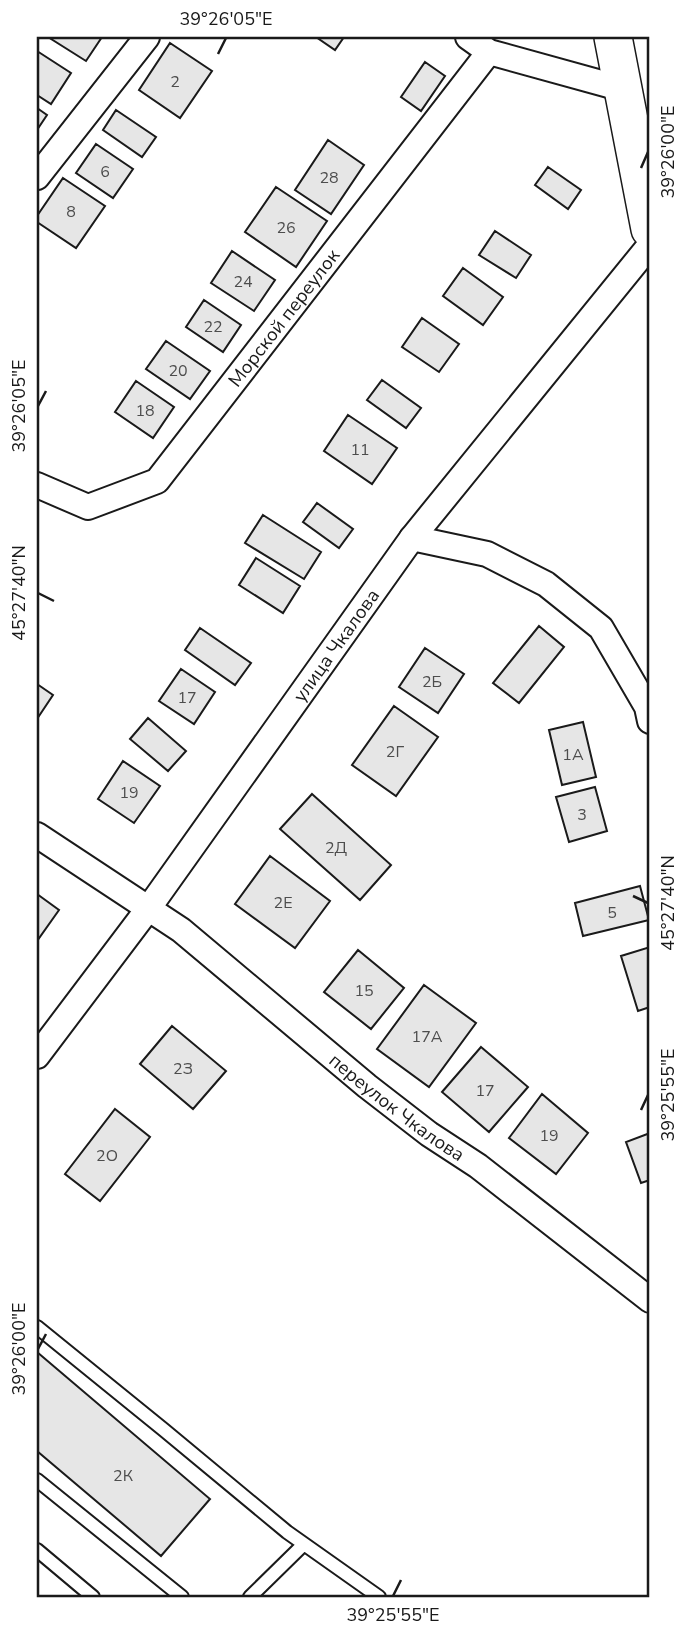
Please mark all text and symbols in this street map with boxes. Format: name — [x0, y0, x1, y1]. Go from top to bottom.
text: 39°26'05"E — [180, 7, 273, 31]
house number: 2 — [170, 71, 180, 93]
text: 39°26'00"E — [656, 106, 680, 199]
house number: 6 — [100, 161, 110, 183]
house number: 28 — [319, 167, 339, 189]
house number: 8 — [66, 201, 76, 223]
house number: 26 — [276, 217, 296, 239]
street label: Морской переулок — [223, 244, 346, 393]
house number: 24 — [233, 271, 253, 293]
house number: 22 — [203, 316, 223, 338]
text: 39°26'05"E — [7, 360, 31, 453]
house number: 20 — [168, 360, 188, 382]
house number: 18 — [135, 400, 155, 422]
house number: 11 — [350, 439, 370, 461]
text: 45°27'40"N — [7, 545, 31, 641]
street label: улица Чкалова — [287, 584, 386, 708]
house number: 2Б — [422, 671, 442, 693]
house number: 17 — [177, 687, 197, 709]
house number: 2Г — [386, 741, 404, 763]
house number: 1А — [562, 744, 584, 766]
house number: 19 — [119, 782, 139, 804]
house number: 3 — [577, 804, 587, 826]
house number: 2Д — [325, 837, 348, 859]
text: 45°27'40"N — [656, 855, 680, 951]
house number: 2Е — [274, 892, 292, 914]
house number: 5 — [607, 902, 617, 924]
house number: 15 — [354, 980, 374, 1002]
house number: 17А — [412, 1026, 443, 1048]
street label: переулок Чкалова — [323, 1048, 469, 1168]
text: 39°25'55"E — [656, 1049, 680, 1142]
house number: 2З — [173, 1058, 193, 1080]
house number: 17 — [475, 1080, 495, 1102]
house number: 19 — [539, 1125, 559, 1147]
house number: 2О — [96, 1145, 118, 1167]
text: 39°26'00"E — [7, 1303, 31, 1396]
house number: 2К — [113, 1465, 134, 1487]
text: 39°25'55"E — [347, 1603, 440, 1627]

